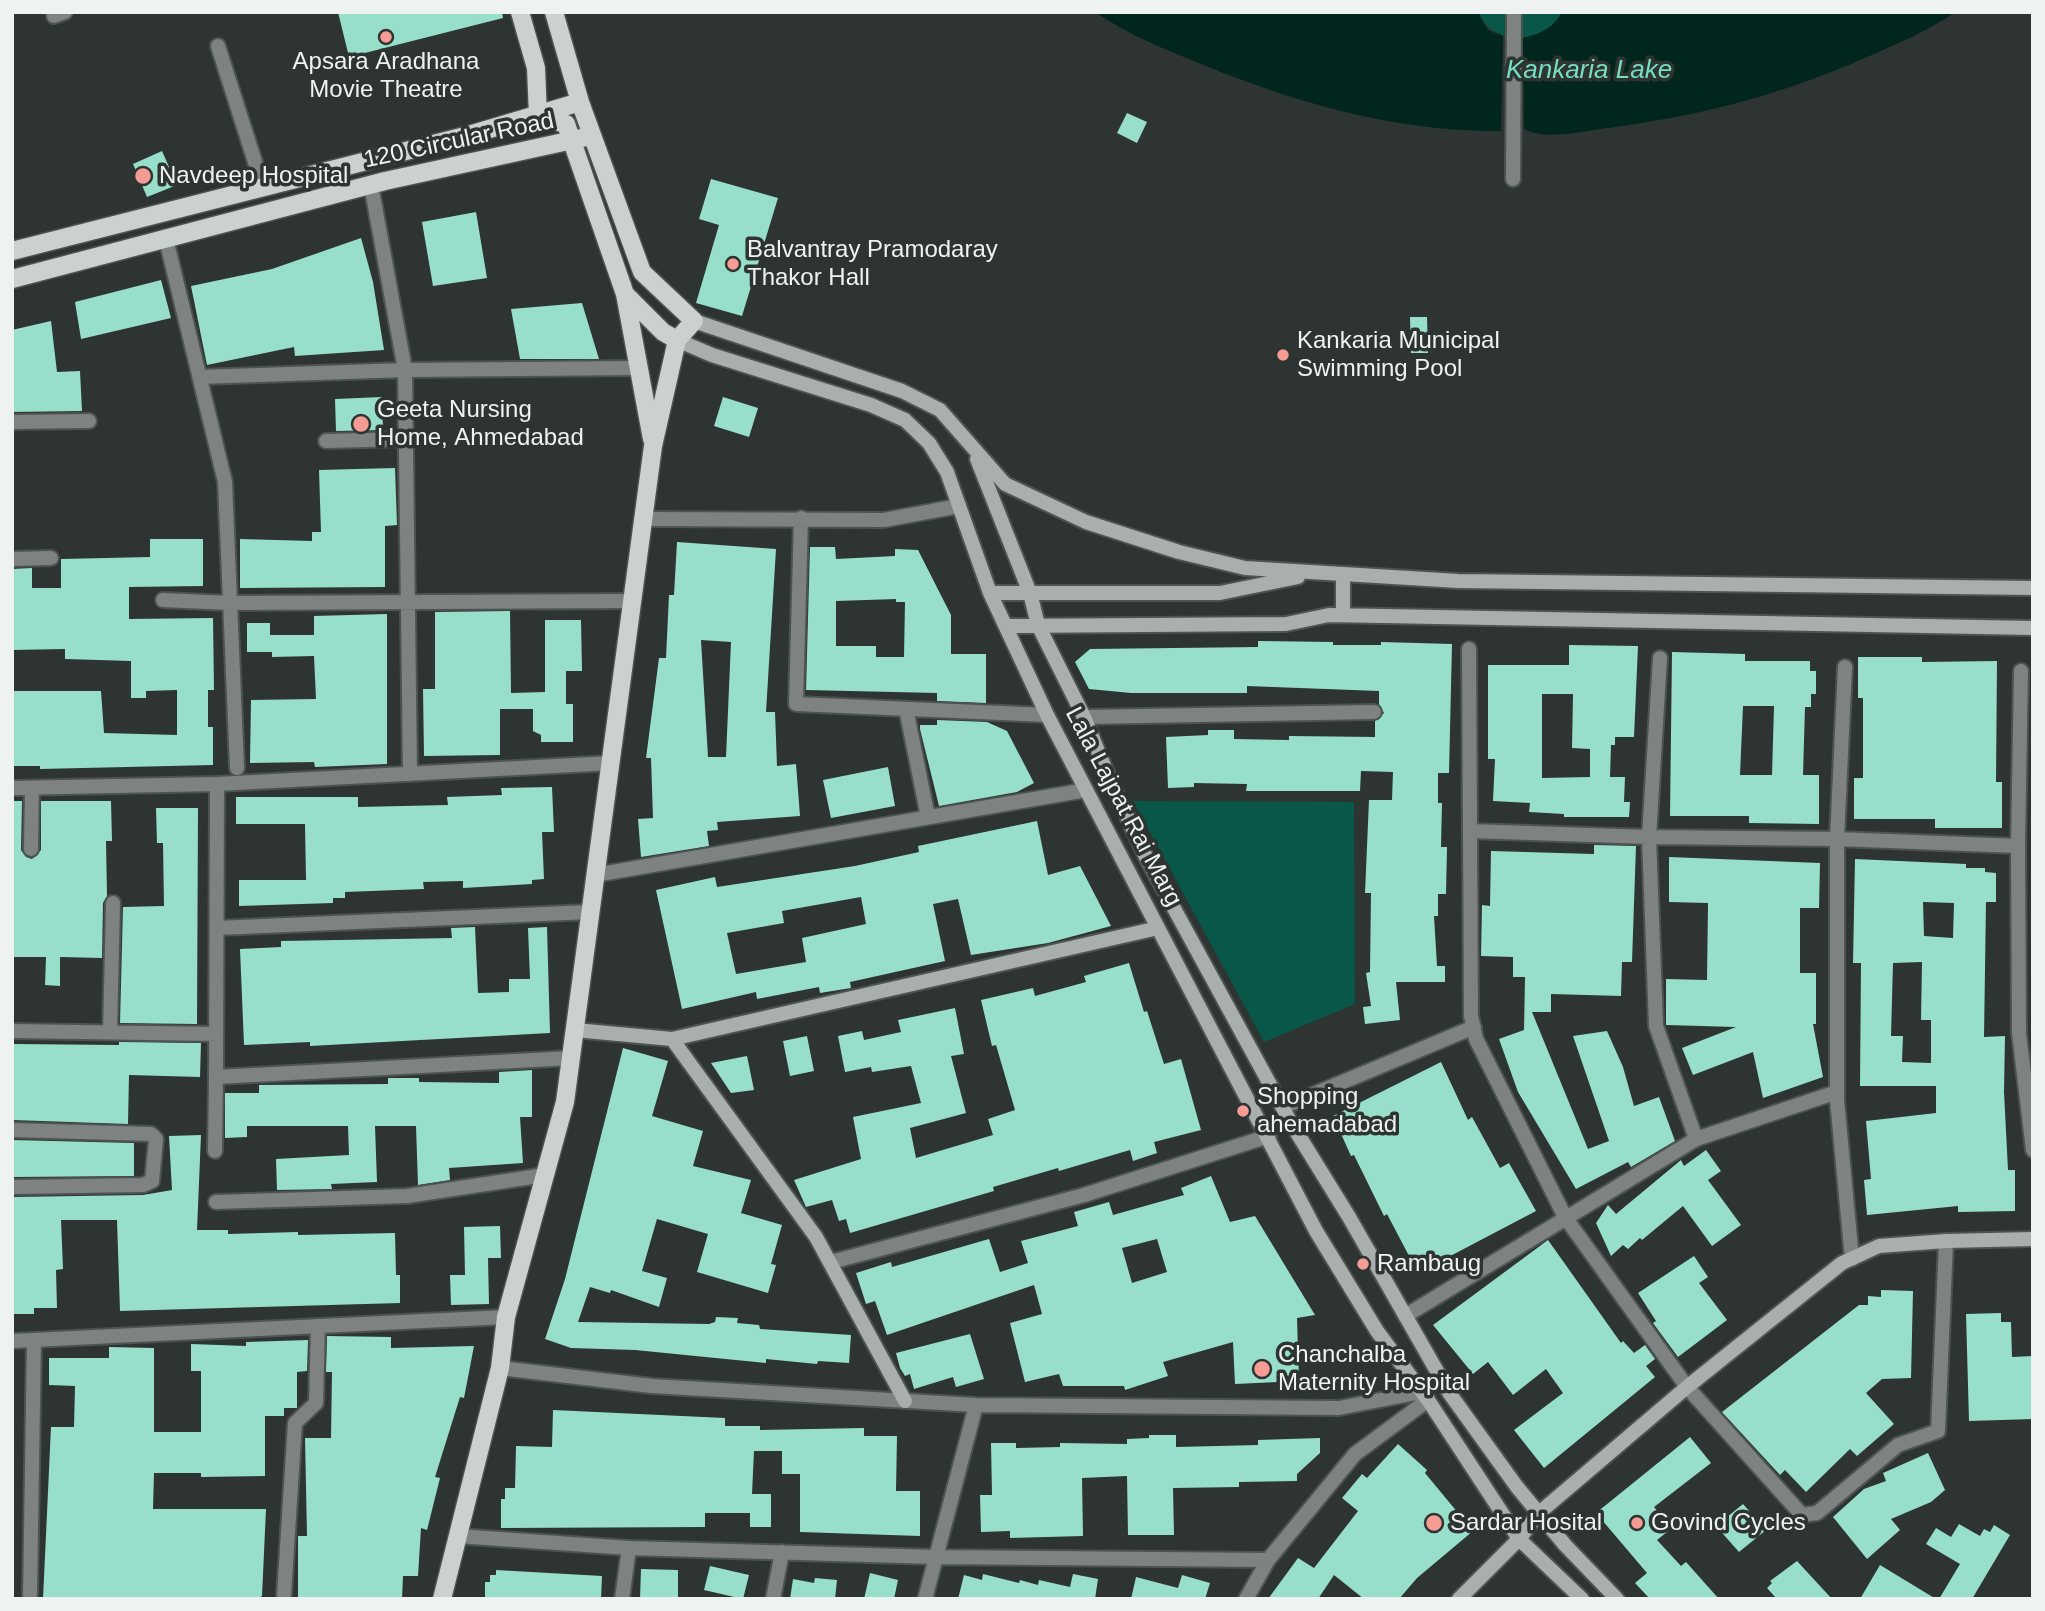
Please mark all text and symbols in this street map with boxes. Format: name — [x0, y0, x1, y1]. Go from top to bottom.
marker: Apsara Aradhana Movie Theatre — [378, 29, 394, 45]
place label: Apsara Aradhana Movie Theatre — [293, 48, 479, 104]
water label: Kankaria Lake — [1506, 55, 1672, 87]
street label: 120 Circular Road — [361, 107, 557, 175]
place label: Navdeep Hospital — [159, 162, 348, 190]
marker: Navdeep Hospital — [133, 166, 153, 186]
place label: Balvantray Pramodaray Thakor Hall — [747, 236, 998, 292]
marker: Balvantray Pramodaray Thakor Hall — [725, 256, 741, 272]
place label: Kankaria Municipal Swimming Pool — [1297, 327, 1500, 383]
marker: Kankaria Municipal Swimming Pool — [1275, 347, 1291, 363]
place label: Geeta Nursing Home, Ahmedabad — [377, 396, 584, 452]
marker: Geeta Nursing Home, Ahmedabad — [351, 414, 371, 434]
street label: Lala Lajpat Rai Marg — [1058, 702, 1188, 912]
place label: Shopping ahemadabad — [1257, 1083, 1397, 1139]
marker: Shopping ahemadabad — [1235, 1103, 1251, 1119]
place label: Rambaug — [1377, 1250, 1481, 1278]
marker: Rambaug — [1355, 1256, 1371, 1272]
place label: Chanchalba Maternity Hospital — [1278, 1341, 1470, 1397]
marker: Chanchalba Maternity Hospital — [1252, 1359, 1272, 1379]
place label: Sardar Hosital — [1450, 1509, 1602, 1537]
place label: Govind Cycles — [1651, 1509, 1806, 1537]
marker: Sardar Hosital — [1424, 1513, 1444, 1533]
marker: Govind Cycles — [1629, 1515, 1645, 1531]

